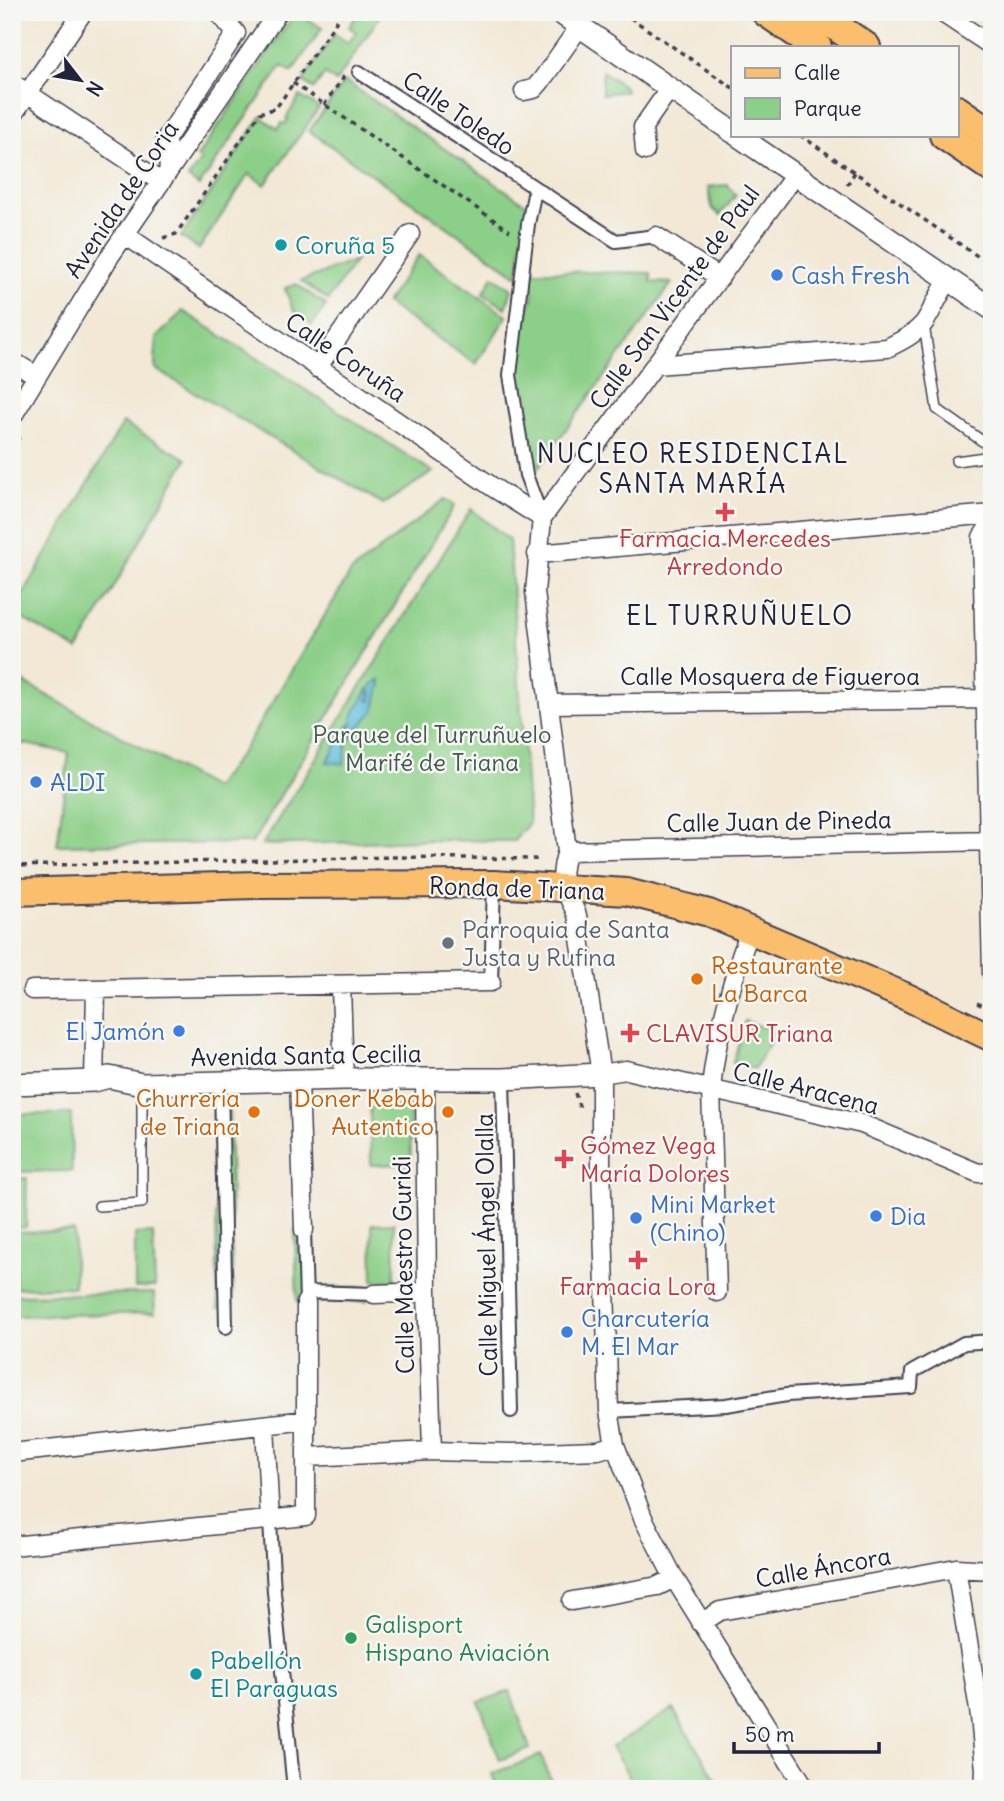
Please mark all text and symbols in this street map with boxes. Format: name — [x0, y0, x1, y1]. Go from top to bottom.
north arrow — [46, 46, 116, 116]
legend — [731, 46, 958, 136]
text: Calle — [794, 59, 840, 86]
street label: Calle Toledo — [397, 64, 521, 162]
text: N — [81, 77, 108, 101]
text: Parque — [794, 95, 862, 122]
street label: Avenida de Coria — [57, 115, 185, 283]
street label: Calle San Vicente de Paul — [582, 179, 766, 415]
place label: Coruña 5 — [295, 230, 395, 260]
marker: Coruña 5 — [273, 237, 289, 253]
place label: Cash Fresh — [791, 260, 910, 290]
marker: Cash Fresh — [769, 267, 785, 283]
street label: Calle Coruña — [280, 306, 412, 408]
district label: NUCLEO RESIDENCIAL SANTA MARÍA — [537, 437, 849, 500]
marker: Farmacia Mercedes Arredondo — [717, 504, 733, 520]
place label: Farmacia Mercedes Arredondo — [619, 523, 831, 581]
district label: EL TURRUÑUELO — [626, 599, 854, 632]
street label: Calle Mosquera de Figueroa — [620, 661, 920, 691]
park label: Parque del Turruñuelo Marifé de Triana — [313, 719, 551, 777]
place label: ALDI — [50, 767, 105, 797]
marker: ALDI — [28, 774, 44, 790]
street label: Calle Juan de Pineda — [666, 804, 892, 838]
street label: Ronda de Triana — [429, 870, 605, 906]
place label: Parroquia de Santa Justa y Rufina — [462, 914, 670, 972]
marker: Parroquia de Santa Justa y Rufina — [440, 935, 456, 951]
place label: Restaurante La Barca — [711, 950, 843, 1008]
marker: Restaurante La Barca — [689, 971, 705, 987]
place label: El Jamón — [66, 1016, 165, 1046]
place label: CLAVISUR Triana — [646, 1018, 833, 1048]
marker: El Jamón — [171, 1023, 187, 1039]
marker: CLAVISUR Triana — [620, 1023, 640, 1043]
street label: Avenida Santa Cecilia — [190, 1038, 422, 1072]
street label: Calle Aracena — [730, 1055, 882, 1121]
place label: Churrería de Triana — [136, 1083, 240, 1141]
place label: Doner Kebab Autentico — [294, 1083, 434, 1141]
marker: Churrería de Triana — [246, 1104, 262, 1120]
marker: Doner Kebab Autentico — [440, 1104, 456, 1120]
street label: Calle Miguel Ángel Olalla — [469, 1113, 503, 1377]
place label: Gómez Vega María Dolores — [580, 1130, 730, 1188]
marker: Gómez Vega María Dolores — [554, 1149, 574, 1169]
street label: Calle Maestro Guridi — [386, 1156, 420, 1374]
place label: Mini Market (Chino) — [650, 1189, 776, 1247]
place label: Dia — [890, 1201, 926, 1231]
marker: Dia — [868, 1208, 884, 1224]
marker: Mini Market (Chino) — [628, 1210, 644, 1226]
marker: Farmacia Lora — [630, 1252, 646, 1268]
place label: Farmacia Lora — [559, 1271, 717, 1301]
place label: Charcutería M. El Mar — [581, 1303, 710, 1361]
marker: Charcutería M. El Mar — [559, 1324, 575, 1340]
street label: Calle Áncora — [753, 1540, 893, 1594]
place label: Galisport Hispano Aviación — [365, 1609, 550, 1667]
marker: Galisport Hispano Aviación — [343, 1630, 359, 1646]
place label: Pabellón El Paraguas — [210, 1645, 338, 1703]
marker: Pabellón El Paraguas — [188, 1666, 204, 1682]
scale bar — [734, 1710, 880, 1754]
text: 50 m — [745, 1721, 794, 1748]

